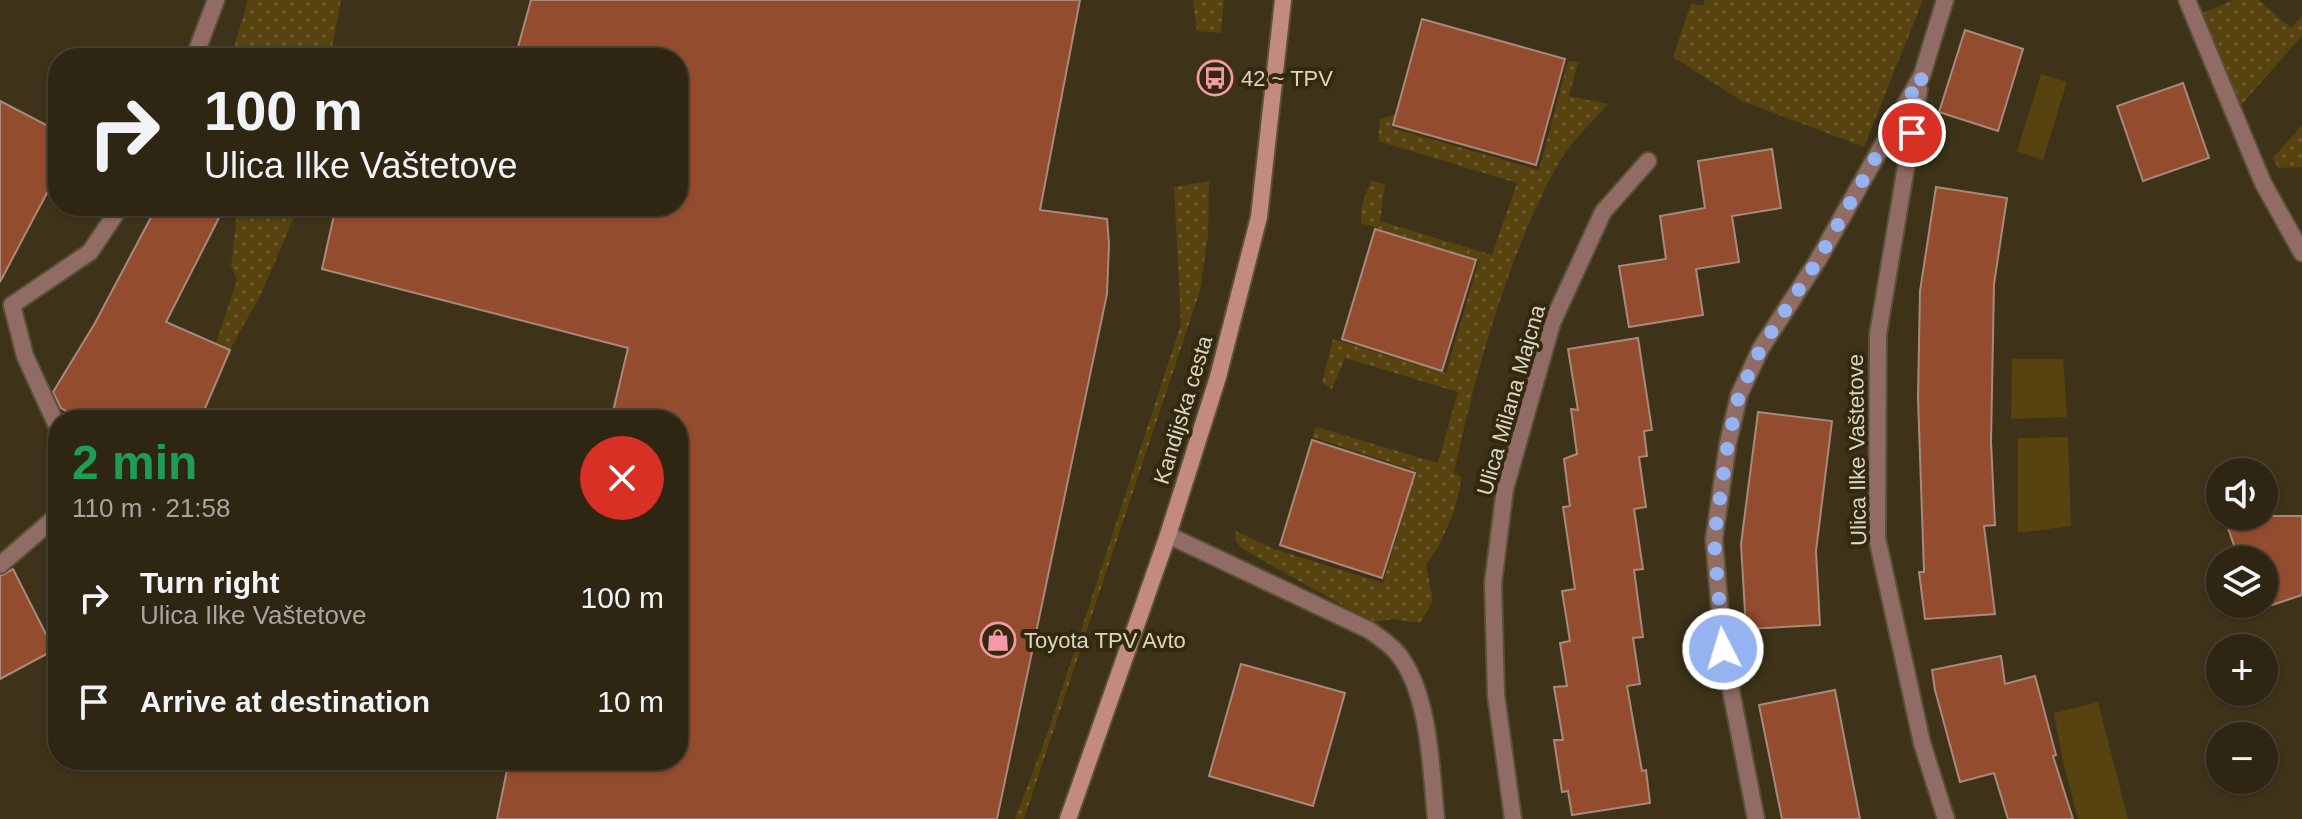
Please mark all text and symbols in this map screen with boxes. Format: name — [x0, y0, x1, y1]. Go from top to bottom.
bus stop icon: 42 ~ TPV — [1196, 59, 1234, 97]
place label: 42 ~ TPV — [1241, 66, 1333, 91]
text: 100 m — [204, 79, 363, 142]
icon: right — [72, 80, 176, 184]
pin — [1878, 99, 1946, 167]
icon: arrive — [1890, 111, 1934, 155]
text: Ulica Ilke Vaštetove — [204, 145, 517, 186]
street label: Ulica Milana Majcna — [1472, 301, 1550, 498]
street label: Kandijska cesta — [1149, 332, 1218, 487]
street label: Ulica Ilke Vaštetove — [1843, 354, 1871, 546]
text: 2 min — [72, 436, 197, 489]
button: close — [580, 436, 664, 520]
map controls — [2206, 458, 2278, 794]
button: sound — [2206, 458, 2278, 530]
text: 110 m · 21:58 — [72, 493, 231, 523]
button: layers — [2206, 546, 2278, 618]
text: Turn right — [140, 566, 279, 599]
icon: right — [72, 576, 116, 620]
text: 100 m — [581, 581, 664, 614]
text: Ulica Ilke Vaštetove — [140, 600, 366, 630]
position arrow — [1681, 607, 1765, 691]
shop icon: Toyota TPV Avto — [979, 621, 1017, 659]
place label: Toyota TPV Avto — [1024, 628, 1186, 653]
button: + — [2206, 634, 2278, 706]
icon: arrive — [72, 680, 116, 724]
text: Arrive at destination — [140, 685, 430, 718]
text: 10 m — [597, 685, 664, 718]
button: − — [2206, 722, 2278, 794]

